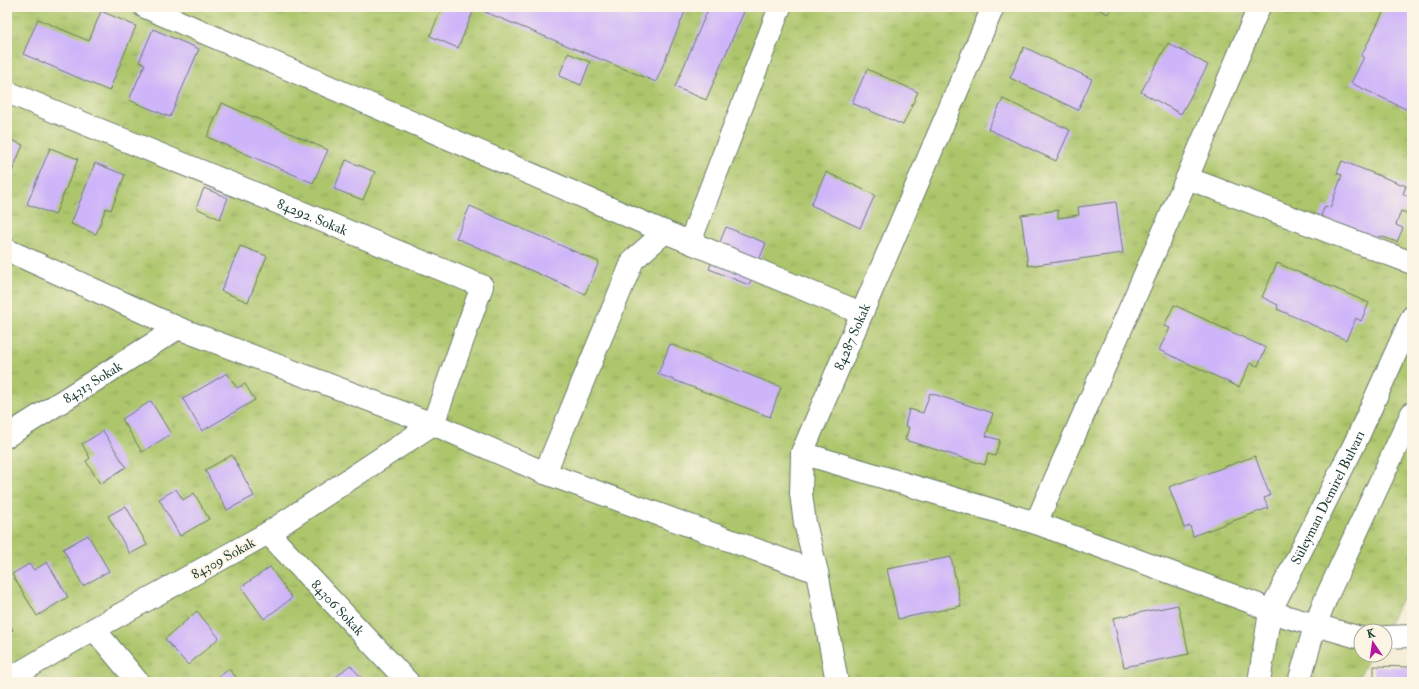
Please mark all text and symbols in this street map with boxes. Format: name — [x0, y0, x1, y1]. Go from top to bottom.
street label: 84292. Sokak — [274, 195, 350, 239]
street label: 84287 Sokak — [831, 301, 874, 373]
street label: 84313 Sokak — [60, 357, 126, 407]
street label: Süleyman Demirel Bulvarı — [1287, 428, 1369, 567]
street label: 84309 Sokak — [188, 534, 258, 583]
street label: 84306 Sokak — [307, 576, 368, 639]
north arrow — [1353, 623, 1393, 663]
text: K — [1366, 626, 1377, 641]

